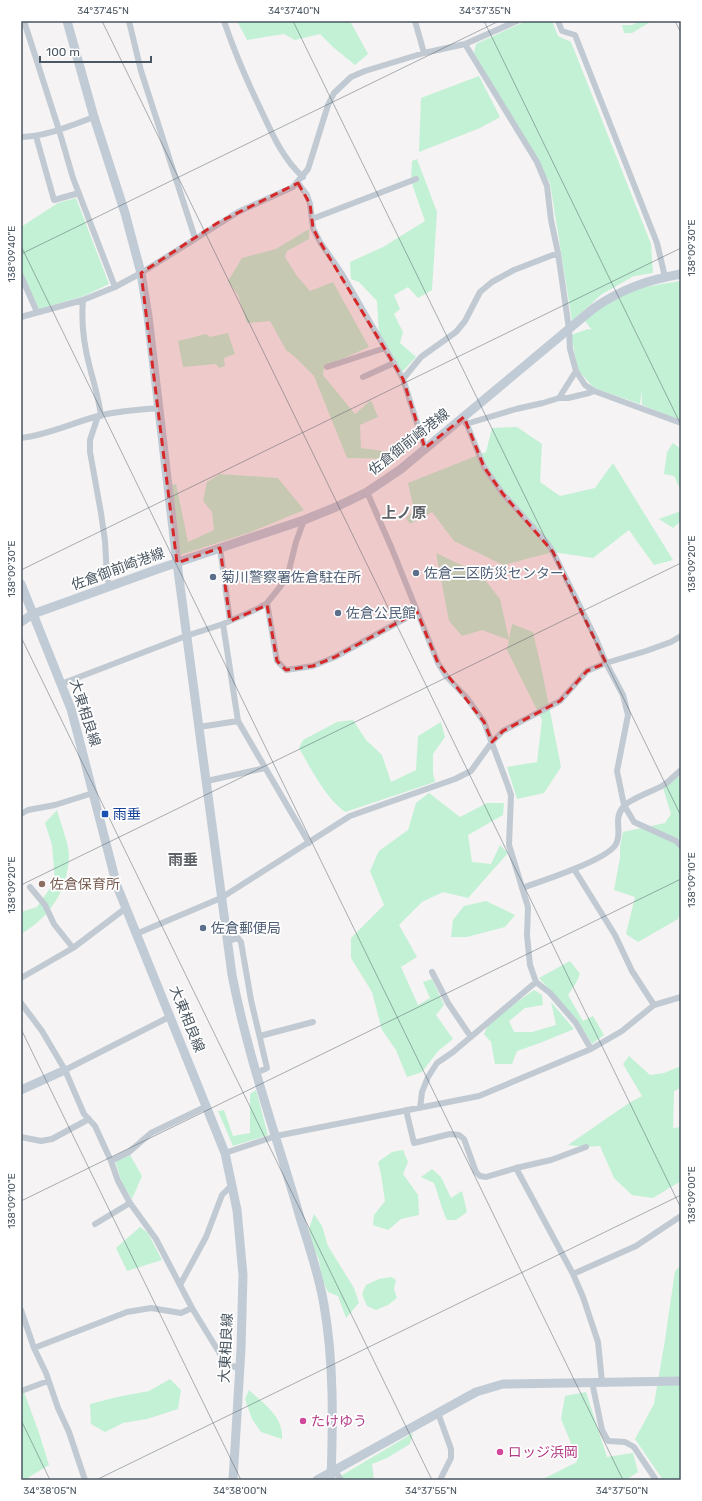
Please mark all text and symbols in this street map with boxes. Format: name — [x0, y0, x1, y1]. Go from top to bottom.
text: 34°37'45"N — [77, 5, 129, 17]
text: 34°37'40"N — [268, 5, 320, 17]
text: 34°37'35"N — [459, 5, 511, 17]
scale bar — [40, 38, 151, 64]
text: 100 m — [46, 45, 80, 59]
text: 138°09'30"E — [686, 219, 698, 277]
text: 138°09'40"E — [6, 226, 18, 282]
street label: 佐倉御前崎港線 — [365, 405, 453, 479]
district label: 上ノ原 — [381, 504, 427, 522]
text: 138°09'20"E — [686, 535, 698, 593]
text: 138°09'30"E — [6, 540, 18, 598]
street label: 佐倉御前崎港線 — [69, 544, 167, 594]
place label: 佐倉二区防災センター — [424, 565, 564, 582]
marker: 佐倉二区防災センター — [411, 568, 421, 578]
place label: 菊川警察署佐倉駐在所 — [221, 569, 361, 586]
marker: 菊川警察署佐倉駐在所 — [208, 572, 218, 582]
place label: 佐倉公民館 — [346, 605, 416, 622]
marker: 佐倉公民館 — [333, 608, 343, 618]
street label: 大東相良線 — [66, 677, 104, 749]
place label: 雨垂 — [113, 806, 141, 823]
marker: 雨垂 — [100, 809, 110, 819]
district label: 雨垂 — [168, 851, 198, 869]
text: 138°09'10"E — [686, 852, 698, 908]
text: 138°09'20"E — [6, 856, 18, 914]
place label: 佐倉保育所 — [50, 876, 120, 893]
marker: 佐倉保育所 — [37, 879, 47, 889]
place label: 佐倉郵便局 — [211, 920, 281, 937]
marker: 佐倉郵便局 — [198, 923, 208, 933]
street label: 大東相良線 — [166, 983, 208, 1055]
text: 138°09'00"E — [686, 1166, 698, 1224]
text: 138°09'10"E — [6, 1173, 18, 1229]
street label: 大東相良線 — [216, 1313, 236, 1383]
place label: たけゆう — [311, 1413, 367, 1430]
marker: たけゆう — [298, 1416, 308, 1426]
place label: ロッジ浜岡 — [508, 1444, 578, 1461]
marker: ロッジ浜岡 — [495, 1447, 505, 1457]
text: 34°38'05"N — [23, 1485, 77, 1497]
text: 34°38'00"N — [213, 1485, 267, 1497]
text: 34°37'55"N — [405, 1485, 457, 1497]
text: 34°37'50"N — [596, 1485, 648, 1497]

